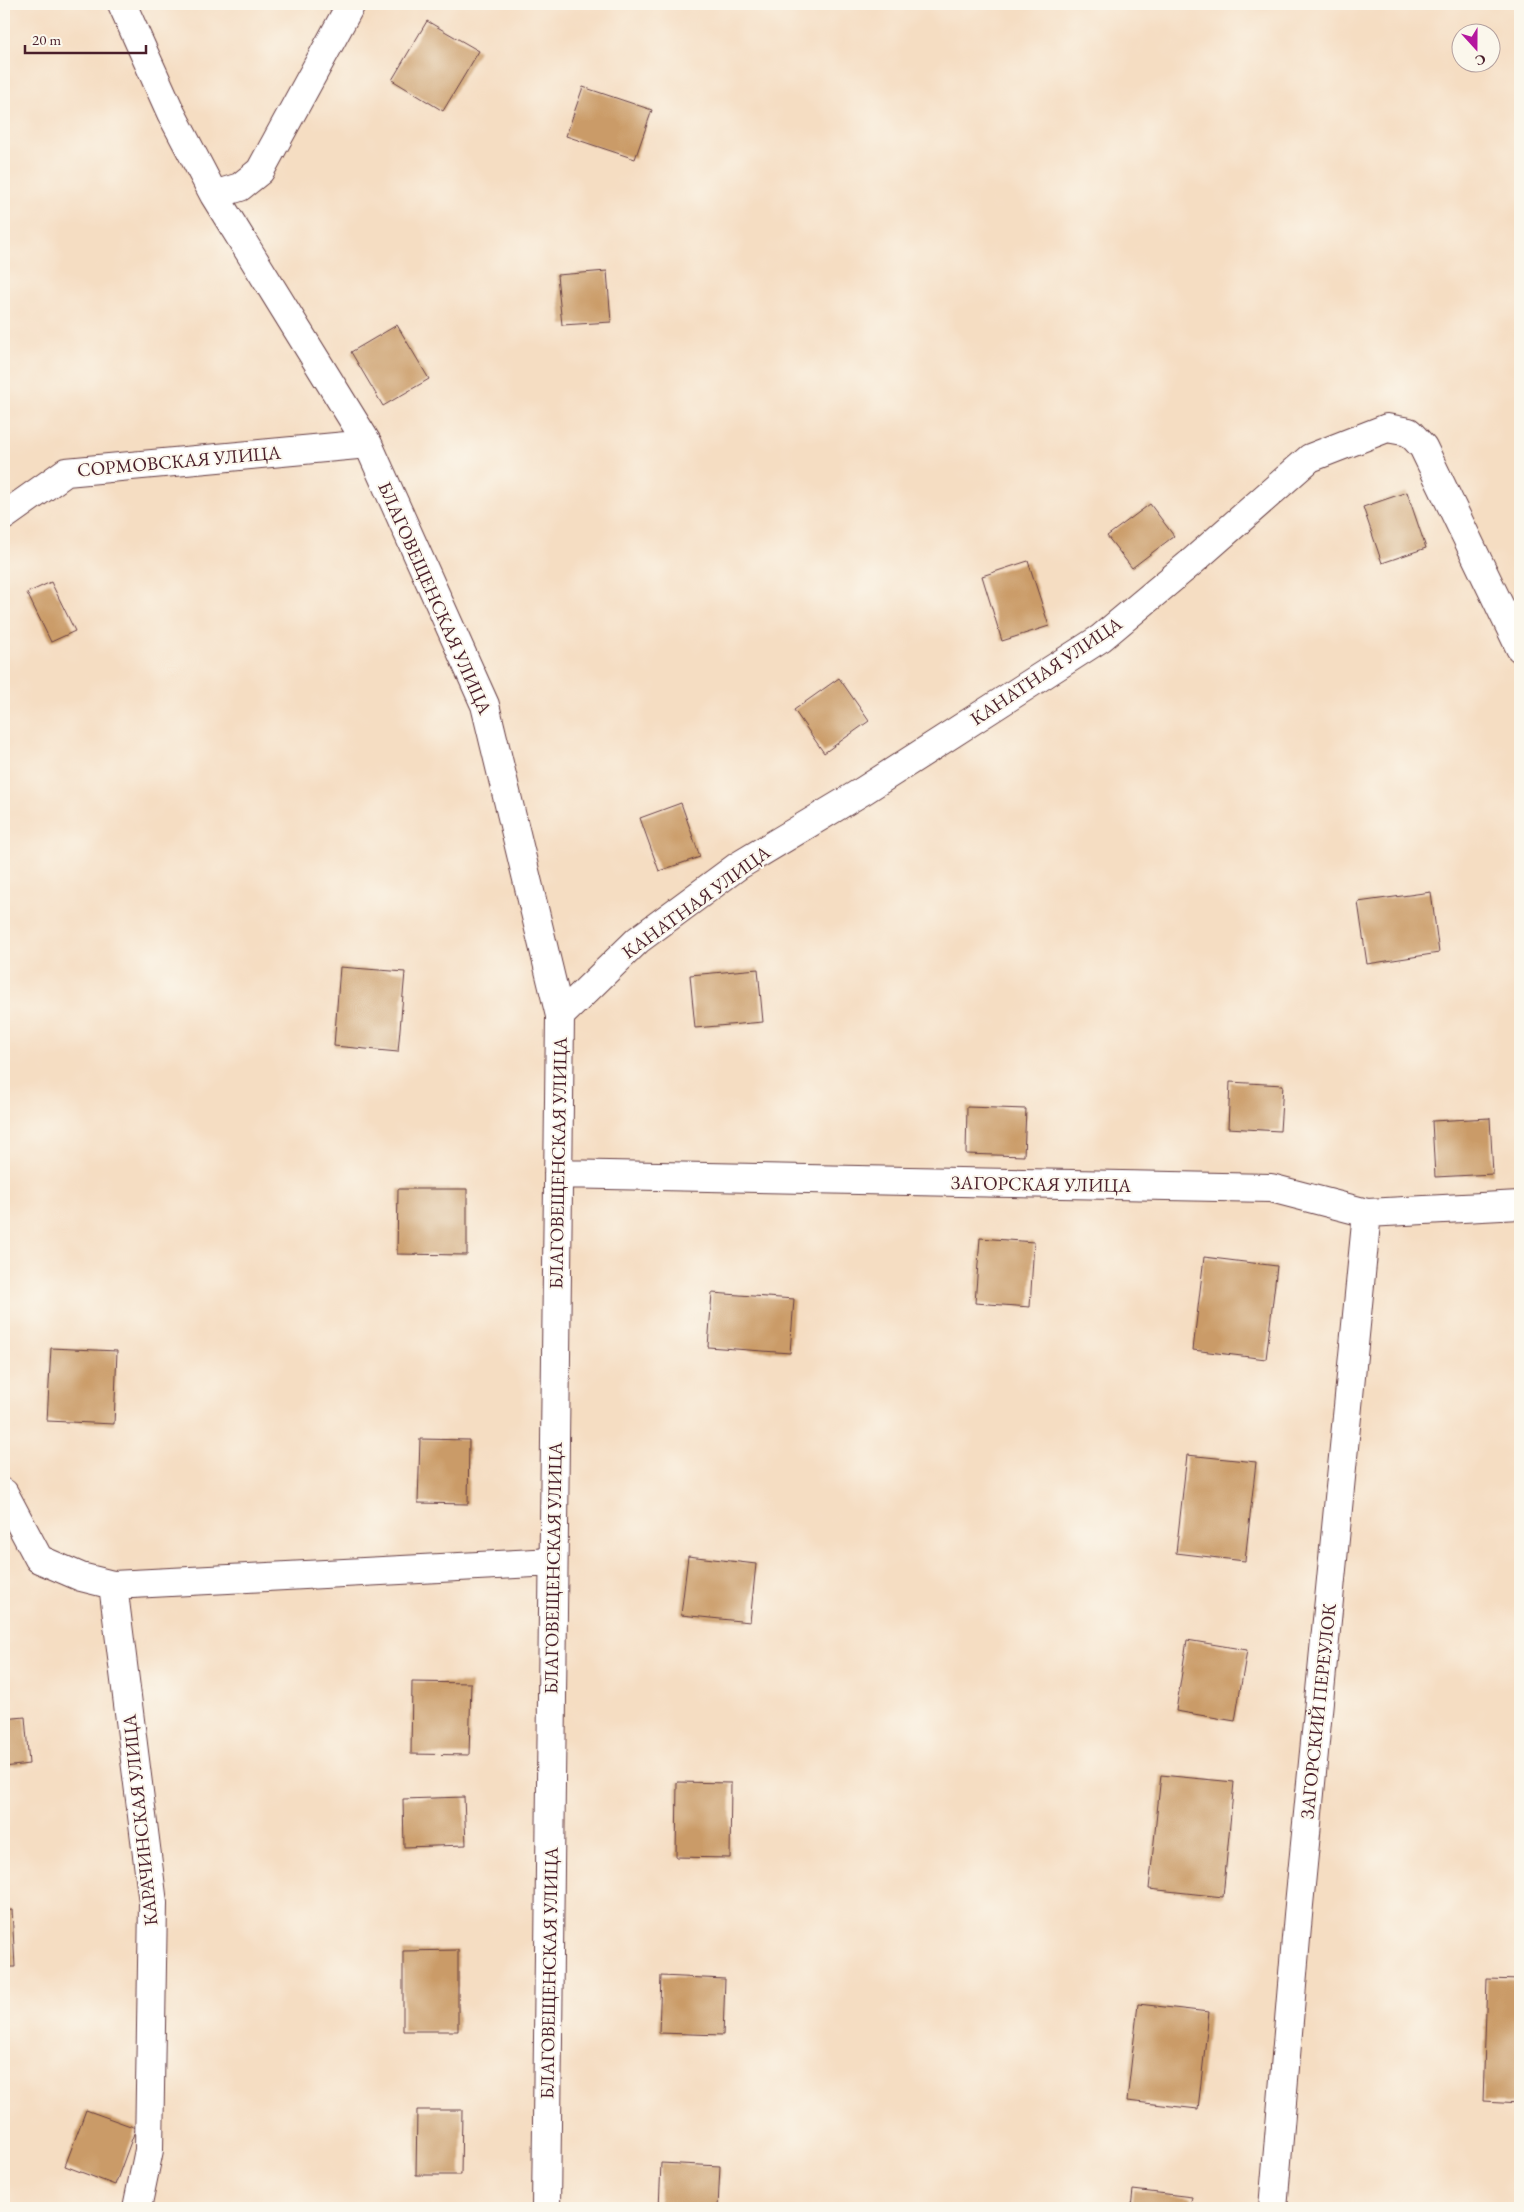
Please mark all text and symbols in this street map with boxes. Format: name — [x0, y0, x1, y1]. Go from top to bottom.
scale bar — [25, 22, 146, 54]
north arrow — [1452, 22, 1502, 72]
text: 20 m — [32, 30, 61, 49]
text: С — [1473, 50, 1489, 70]
street label: СОРМОВСКАЯ УЛИЦА — [76, 440, 283, 482]
street label: БЛАГОВЕЩЕНСКАЯ УЛИЦА — [372, 478, 498, 719]
street label: КАНАТНАЯ УЛИЦА — [965, 610, 1127, 731]
street label: КАНАТНАЯ УЛИЦА — [617, 839, 776, 964]
street label: БЛАГОВЕЩЕНСКАЯ УЛИЦА — [543, 1036, 573, 1289]
street label: ЗАГОРСКАЯ УЛИЦА — [951, 1170, 1132, 1198]
street label: БЛАГОВЕЩЕНСКАЯ УЛИЦА — [538, 1441, 568, 1694]
street label: ЗАГОРСКИЙ ПЕРЕУЛОК — [1294, 1602, 1342, 1820]
street label: КАРАЧИНСКАЯ УЛИЦА — [116, 1712, 164, 1927]
street label: БЛАГОВЕЩЕНСКАЯ УЛИЦА — [534, 1846, 564, 2099]

